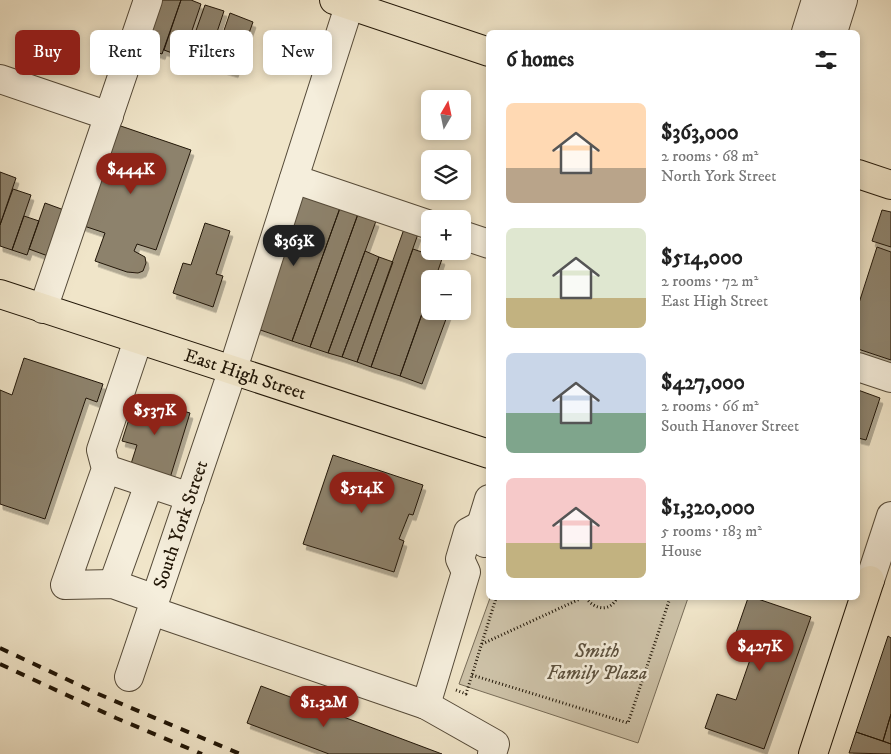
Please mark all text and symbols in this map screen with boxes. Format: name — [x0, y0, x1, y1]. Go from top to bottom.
chip: Buy — [15, 30, 80, 75]
chip: Rent — [90, 30, 160, 75]
chip: Filters — [170, 30, 253, 75]
chip: New — [263, 30, 332, 75]
icon: filters — [812, 46, 840, 74]
text: 6 homes — [506, 47, 574, 73]
north arrow — [421, 90, 471, 140]
map controls — [421, 90, 471, 320]
text: $363,000 — [661, 120, 739, 146]
icon: home — [546, 123, 606, 183]
text: 2 rooms · 68 m² — [661, 146, 758, 166]
button: layers — [421, 150, 471, 200]
pin: $444K — [96, 152, 166, 195]
text: $444K — [107, 159, 155, 179]
text: North York Street — [661, 166, 776, 186]
button: + — [421, 210, 471, 260]
pin: $363K — [259, 224, 329, 267]
text: $363K — [274, 231, 314, 251]
text: $514,000 — [661, 245, 743, 271]
icon: home — [546, 248, 606, 308]
button: − — [421, 270, 471, 320]
text: 2 rooms · 72 m² — [661, 271, 758, 291]
text: East High Street — [661, 291, 768, 311]
street label: East High Street — [181, 344, 309, 405]
text: $427,000 — [661, 370, 745, 396]
icon: home — [546, 373, 606, 433]
pin: $537K — [120, 394, 190, 436]
text: 2 rooms · 66 m² — [661, 396, 759, 416]
text: $537K — [134, 400, 176, 420]
text: South Hanover Street — [661, 416, 799, 436]
street label: South York Street — [148, 457, 213, 592]
pin: $514K — [327, 472, 397, 514]
text: $514K — [340, 478, 384, 498]
text: $1,320,000 — [661, 495, 755, 521]
icon: home — [546, 498, 606, 558]
text: 5 rooms · 183 m² — [661, 521, 762, 541]
text: House — [661, 541, 702, 561]
pin: $427K — [725, 630, 795, 672]
text: $427K — [737, 636, 783, 656]
park label: Smith Family Plaza — [547, 640, 647, 685]
pin: $1.32M — [283, 686, 365, 728]
text: $1.32M — [301, 692, 347, 712]

